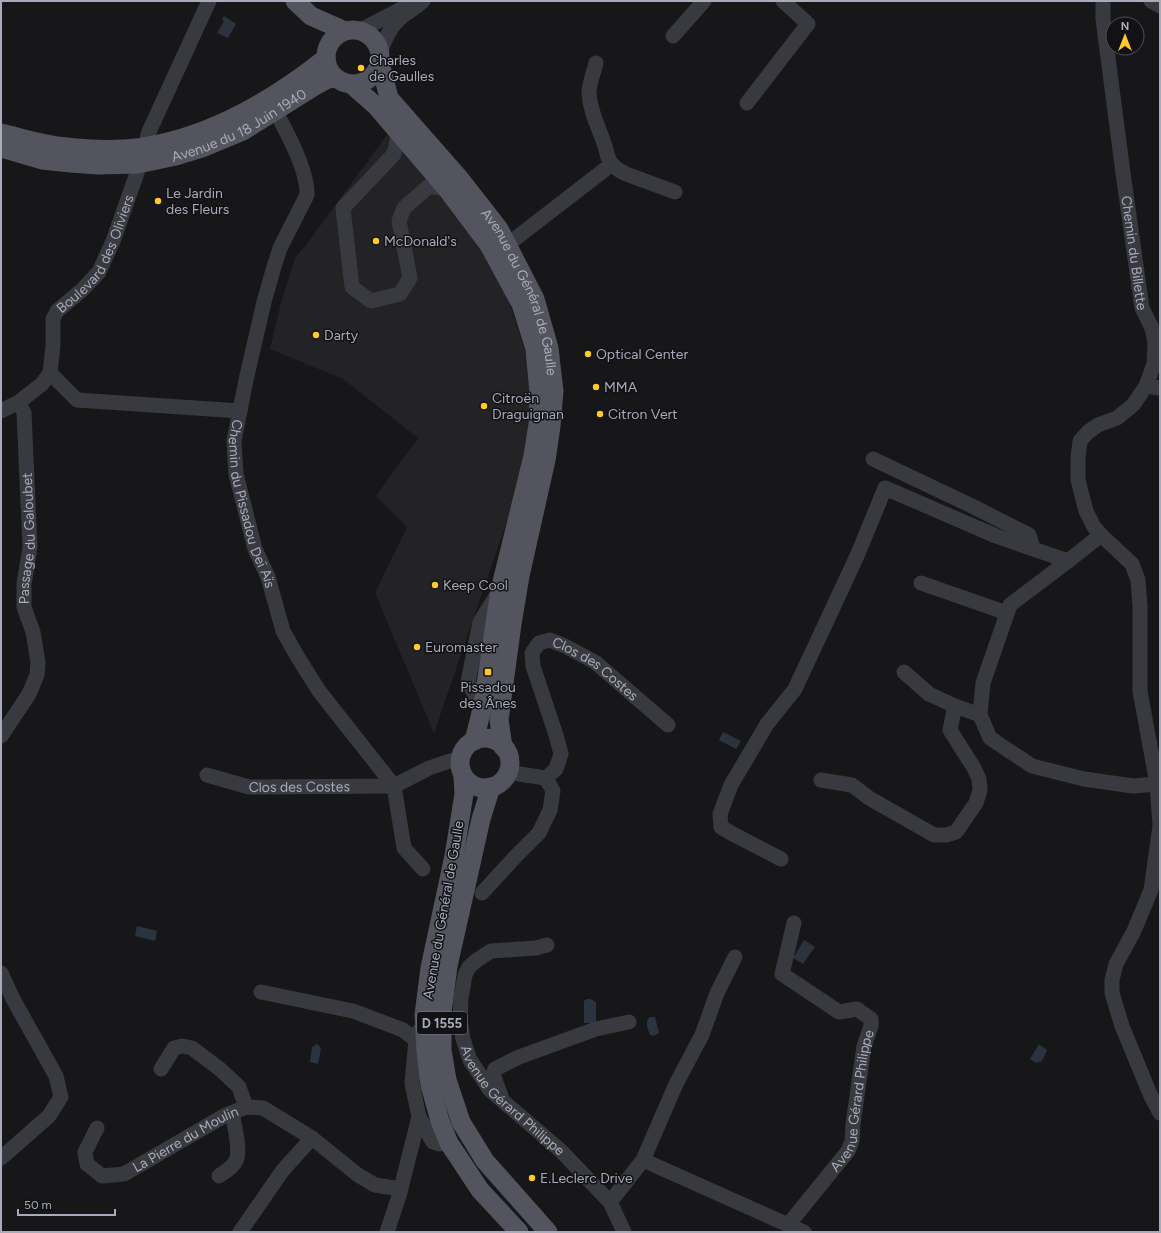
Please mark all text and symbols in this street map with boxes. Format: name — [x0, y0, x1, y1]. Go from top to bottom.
north arrow — [1105, 16, 1145, 56]
text: N — [1121, 20, 1129, 33]
place label: Charles de Gaulles — [369, 52, 434, 85]
marker: Charles de Gaulles — [356, 63, 366, 73]
street label: Avenue du 18 Juin 1940 — [169, 85, 310, 166]
place label: Le Jardin des Fleurs — [166, 185, 229, 218]
street label: Boulevard des Oliviers — [53, 192, 138, 317]
street label: Chemin du Billette — [1117, 195, 1150, 312]
marker: Le Jardin des Fleurs — [153, 196, 163, 206]
street label: Avenue du Général de Gaulle — [477, 205, 560, 377]
place label: McDonald's — [384, 233, 457, 250]
marker: McDonald's — [371, 236, 381, 246]
place label: Darty — [324, 327, 359, 344]
marker: Darty — [311, 330, 321, 340]
place label: Optical Center — [596, 346, 688, 363]
marker: Optical Center — [583, 349, 593, 359]
place label: MMA — [604, 379, 638, 396]
marker: MMA — [591, 382, 601, 392]
place label: Citroën Draguignan — [492, 390, 564, 423]
marker: Citroën Draguignan — [479, 401, 489, 411]
place label: Citron Vert — [608, 406, 678, 423]
marker: Citron Vert — [595, 409, 605, 419]
street label: Chemin du Pissadou Deï Aïs — [224, 418, 279, 590]
street label: Passage du Galoubet — [16, 472, 39, 604]
place label: Keep Cool — [443, 577, 508, 594]
marker: Keep Cool — [430, 580, 440, 590]
street label: Clos des Costes — [550, 634, 642, 704]
place label: Euromaster — [425, 639, 497, 656]
marker: Euromaster — [412, 642, 422, 652]
marker: Pissadou des Ânes — [483, 667, 493, 677]
place label: Pissadou des Ânes — [459, 679, 517, 712]
street label: Clos des Costes — [249, 778, 350, 796]
street label: Avenue du Général de Gaulle — [419, 819, 468, 1001]
road number: D 1555 — [417, 1012, 467, 1034]
street label: Avenue Gérard Philippe — [827, 1027, 878, 1175]
street label: Avenue Gérard Philippe — [457, 1043, 569, 1159]
street label: La Pierre du Moulin — [130, 1103, 241, 1176]
place label: E.Leclerc Drive — [540, 1170, 633, 1187]
marker: E.Leclerc Drive — [527, 1173, 537, 1183]
scale bar — [18, 1191, 115, 1217]
text: 50 m — [24, 1198, 52, 1212]

